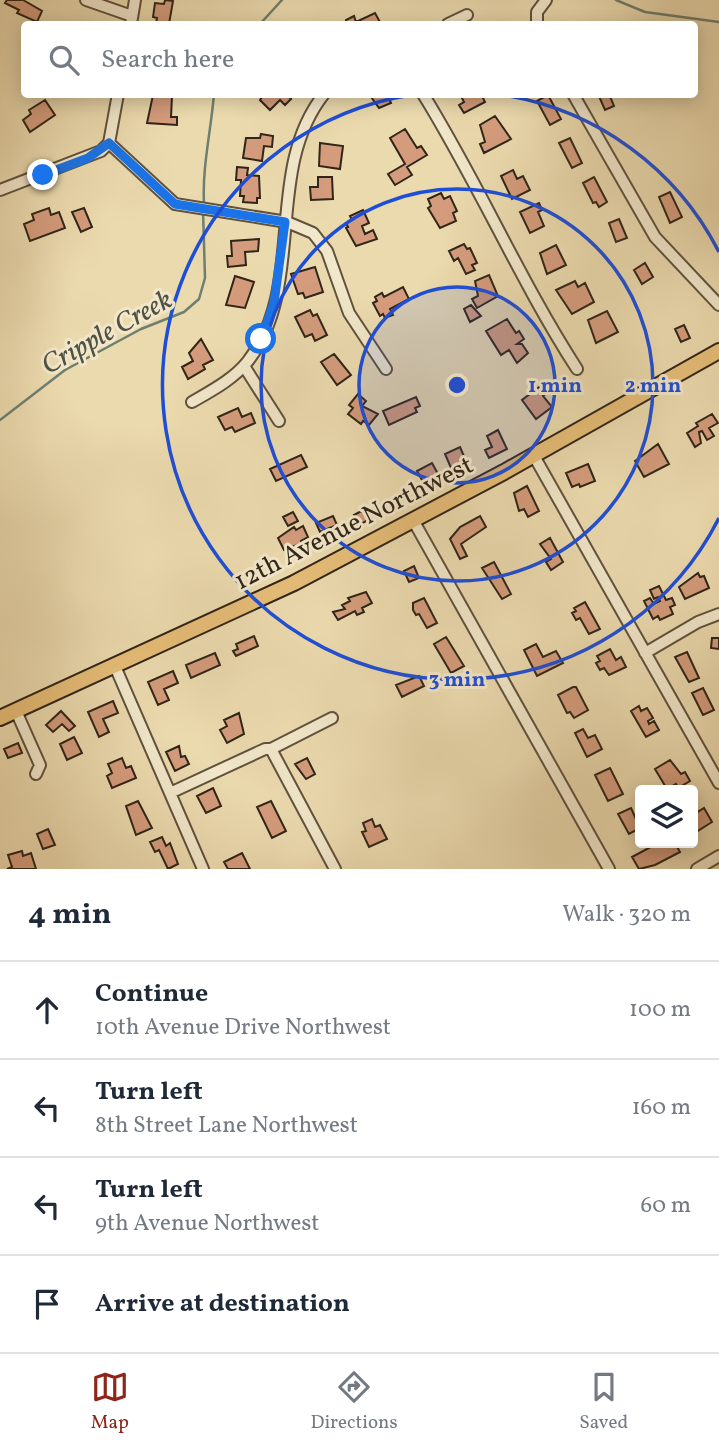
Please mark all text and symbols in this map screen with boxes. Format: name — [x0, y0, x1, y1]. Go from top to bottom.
search box — [21, 21, 698, 98]
icon: search — [45, 41, 83, 79]
text: Search here — [101, 42, 234, 78]
route end — [27, 159, 58, 190]
water label: Cripple Creek — [35, 281, 180, 385]
route start — [245, 323, 276, 354]
text: 1 min — [528, 372, 582, 401]
text: 2 min — [625, 372, 681, 401]
centre of rings — [445, 373, 469, 397]
street label: 12th Avenue Northwest — [228, 448, 480, 600]
text: 3 min — [429, 666, 485, 695]
map controls — [635, 785, 698, 848]
button: layers — [635, 785, 698, 848]
text: 4 min — [28, 894, 112, 936]
text: Walk · 320 m — [562, 899, 691, 931]
text: Continue — [95, 976, 208, 1012]
icon: ahead — [28, 991, 66, 1029]
text: 100 m — [629, 994, 691, 1026]
text: 10th Avenue Drive Northwest — [95, 1012, 391, 1044]
text: Turn left — [95, 1074, 203, 1110]
icon: left — [28, 1089, 66, 1127]
text: 160 m — [632, 1092, 691, 1124]
text: 8th Street Lane Northwest — [95, 1110, 358, 1142]
text: Turn left — [95, 1172, 203, 1208]
icon: left — [28, 1187, 66, 1225]
text: 60 m — [641, 1190, 691, 1222]
text: 9th Avenue Northwest — [95, 1208, 319, 1240]
icon: arrive — [28, 1285, 66, 1323]
text: Arrive at destination — [95, 1286, 350, 1322]
tab: Map — [91, 1368, 129, 1436]
tab: Directions — [311, 1368, 398, 1436]
tab: Saved — [579, 1368, 628, 1436]

